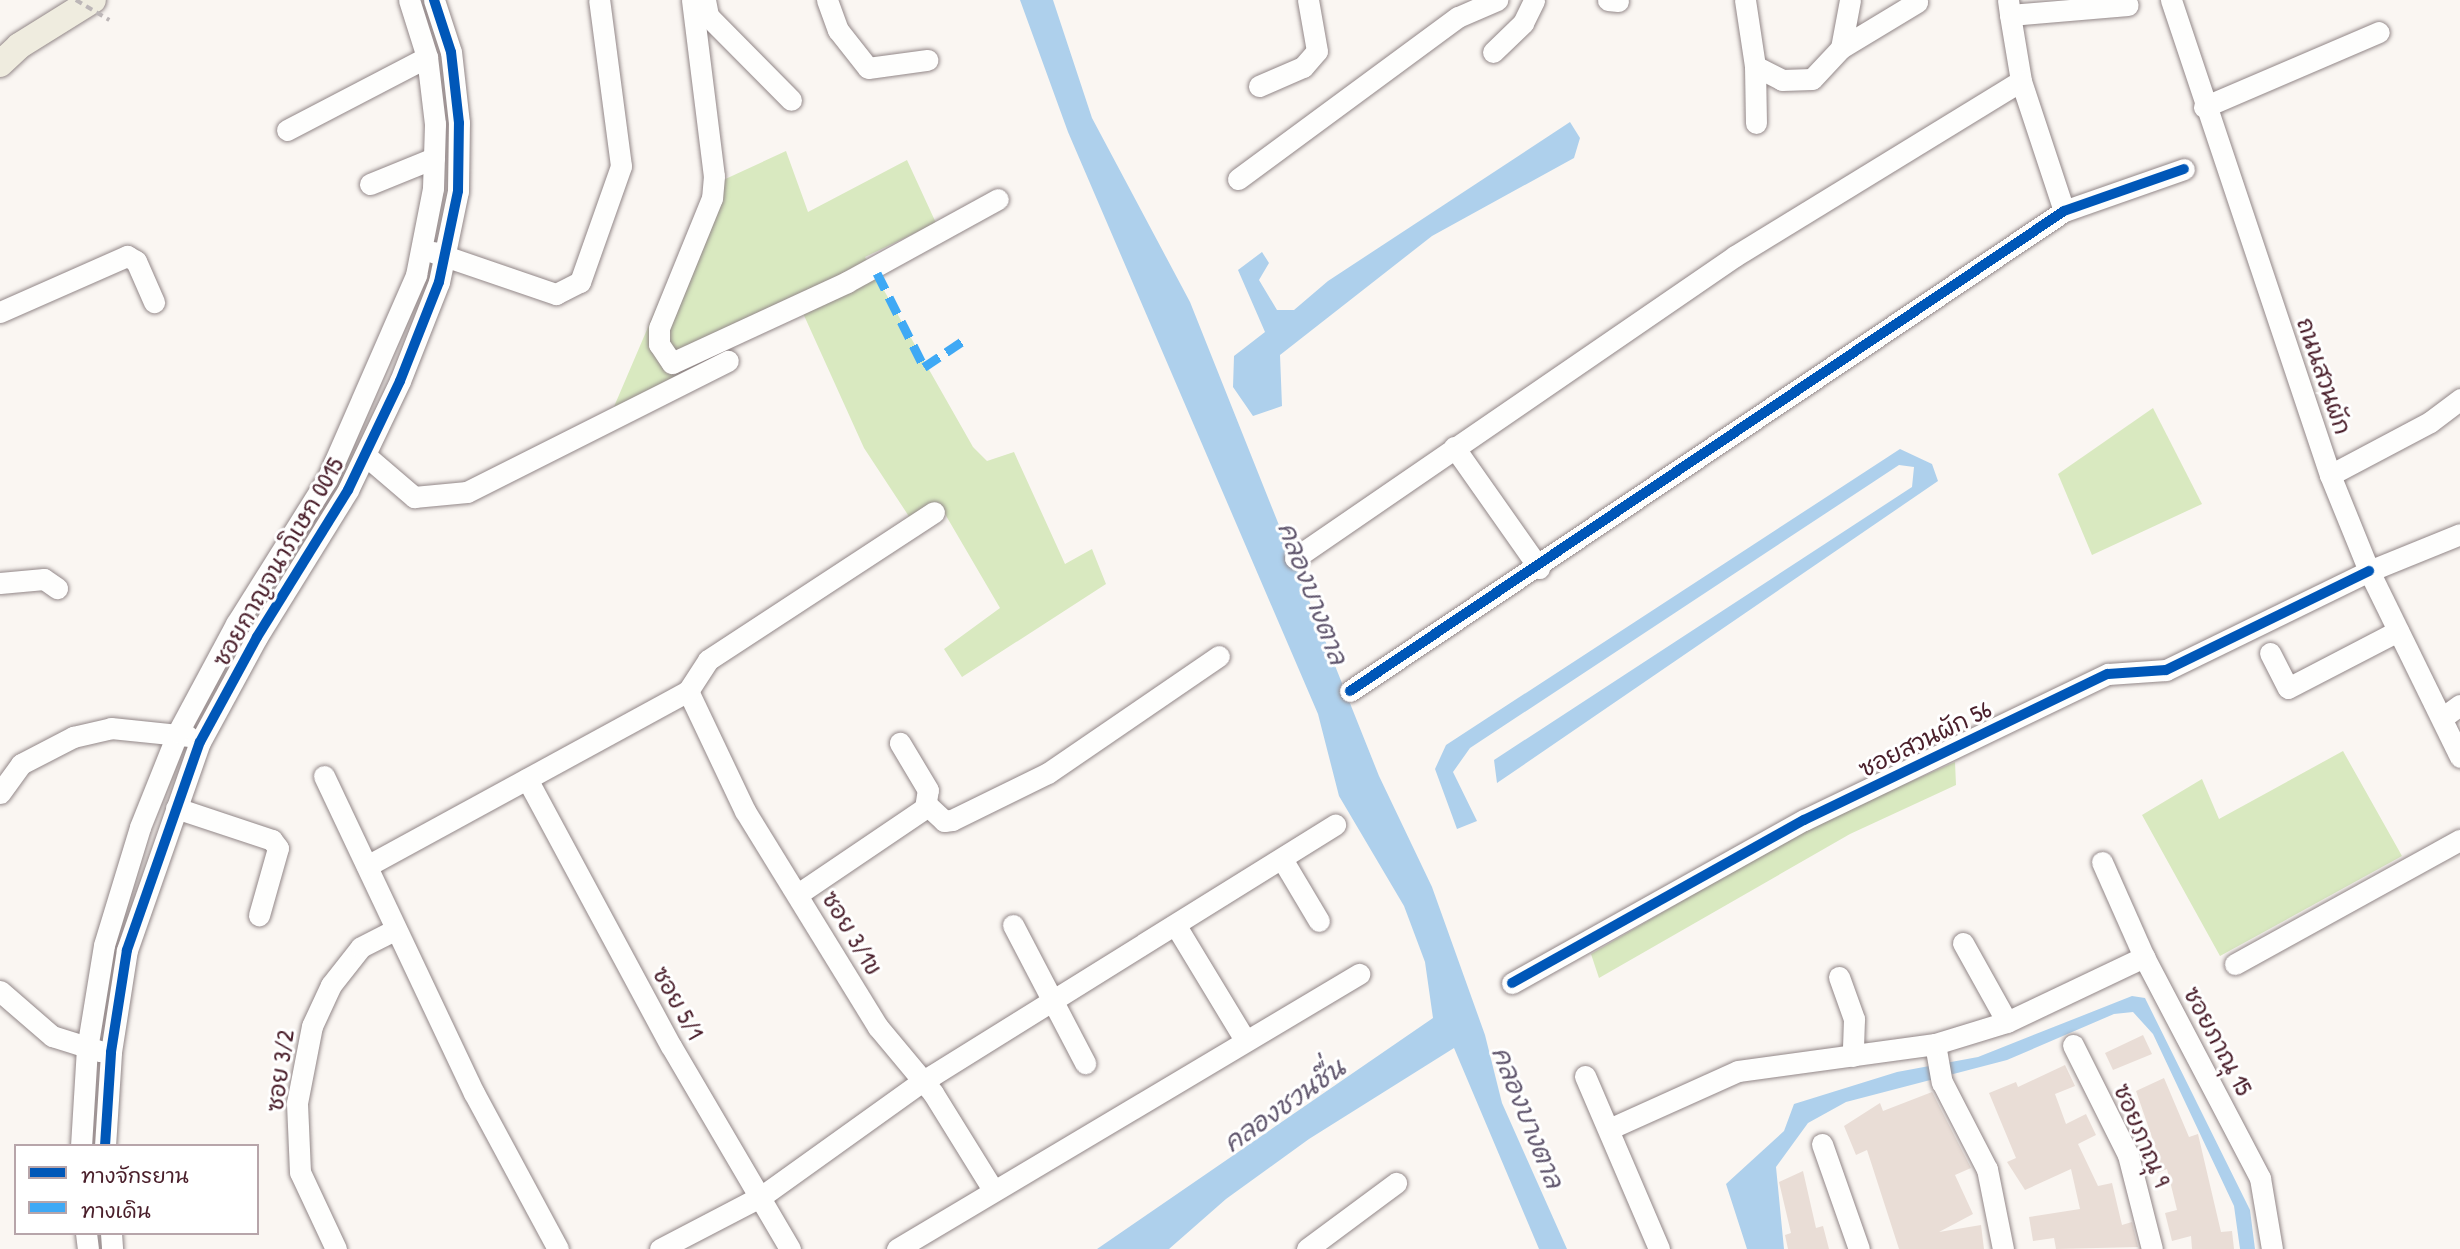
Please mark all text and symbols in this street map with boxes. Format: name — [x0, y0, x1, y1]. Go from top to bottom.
street label: ถนนสวนผัก — [2291, 314, 2357, 438]
street label: ซอยกาญจนาภิเษก 0015 — [206, 452, 350, 672]
water label: คลองบางตาล — [1272, 518, 1354, 668]
street label: ซอยสวนผัก 56 — [1854, 695, 1996, 783]
street label: ซอย 3/1ข — [816, 886, 888, 980]
street label: ซอย 5/1 — [646, 961, 710, 1045]
street label: ซอยภาณุ 15 — [2177, 982, 2259, 1100]
street label: ซอย 3/2 — [260, 1028, 300, 1114]
water label: คลองบางตาล — [1486, 1042, 1570, 1192]
water label: คลองชวนชื่น — [1217, 1052, 1351, 1158]
street label: ซอยภาณุ 9 — [2107, 1079, 2177, 1191]
legend — [14, 1144, 259, 1235]
text: ทางจักรยาน — [81, 1161, 189, 1190]
text: ทางเดิน — [81, 1196, 151, 1225]

